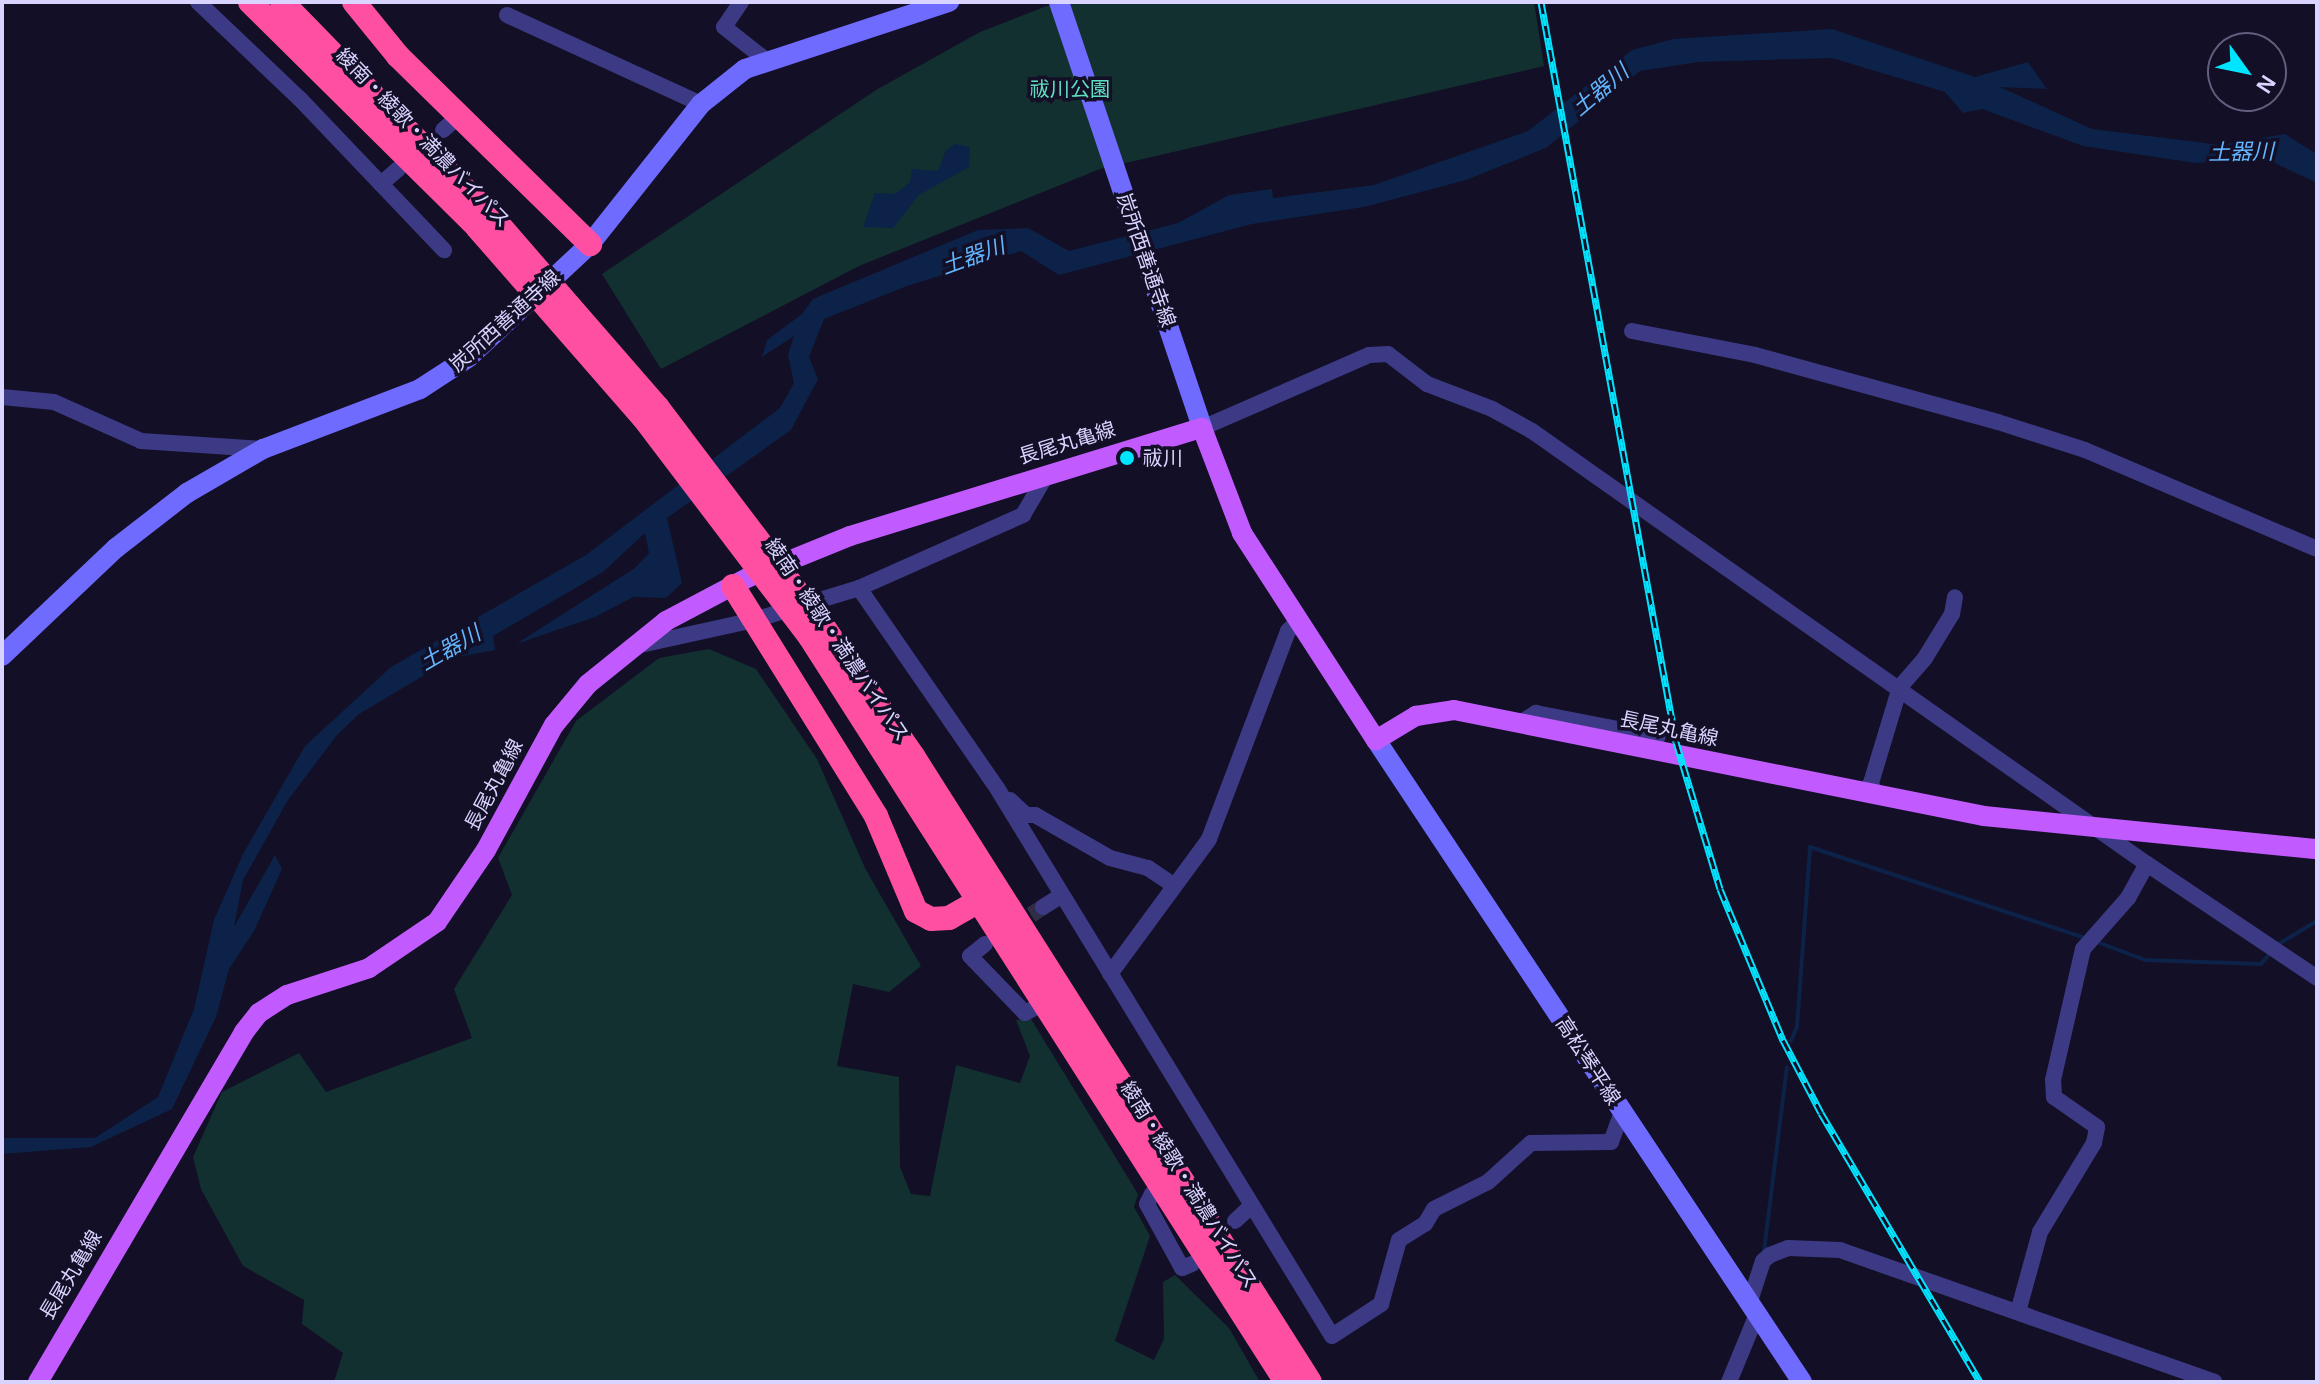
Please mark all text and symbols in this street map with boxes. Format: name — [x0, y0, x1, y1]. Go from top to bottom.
north arrow — [2207, 32, 2287, 112]
street label: 綾南・綾歌・満濃バイパス — [331, 43, 515, 233]
water label: 土器川 — [1566, 59, 1634, 121]
text: N — [2251, 71, 2281, 98]
park label: 祓川公園 — [1030, 77, 1110, 101]
water label: 土器川 — [2208, 138, 2274, 166]
street label: 炭所西善通寺線 — [1112, 190, 1180, 330]
water label: 土器川 — [937, 232, 1009, 280]
street label: 炭所西善通寺線 — [445, 265, 565, 377]
street label: 長尾丸亀線 — [1016, 417, 1118, 469]
place label: 祓川 — [1143, 446, 1183, 470]
marker: 祓川 — [1118, 449, 1136, 467]
street label: 綾南・綾歌・満濃バイパス — [760, 534, 914, 746]
water label: 土器川 — [415, 620, 485, 676]
street label: 長尾丸亀線 — [1618, 707, 1720, 751]
street label: 長尾丸亀線 — [460, 735, 528, 835]
street label: 高松琴平線 — [1551, 1013, 1625, 1109]
street label: 綾南・綾歌・満濃バイパス — [1115, 1077, 1263, 1293]
street label: 長尾丸亀線 — [35, 1226, 107, 1324]

